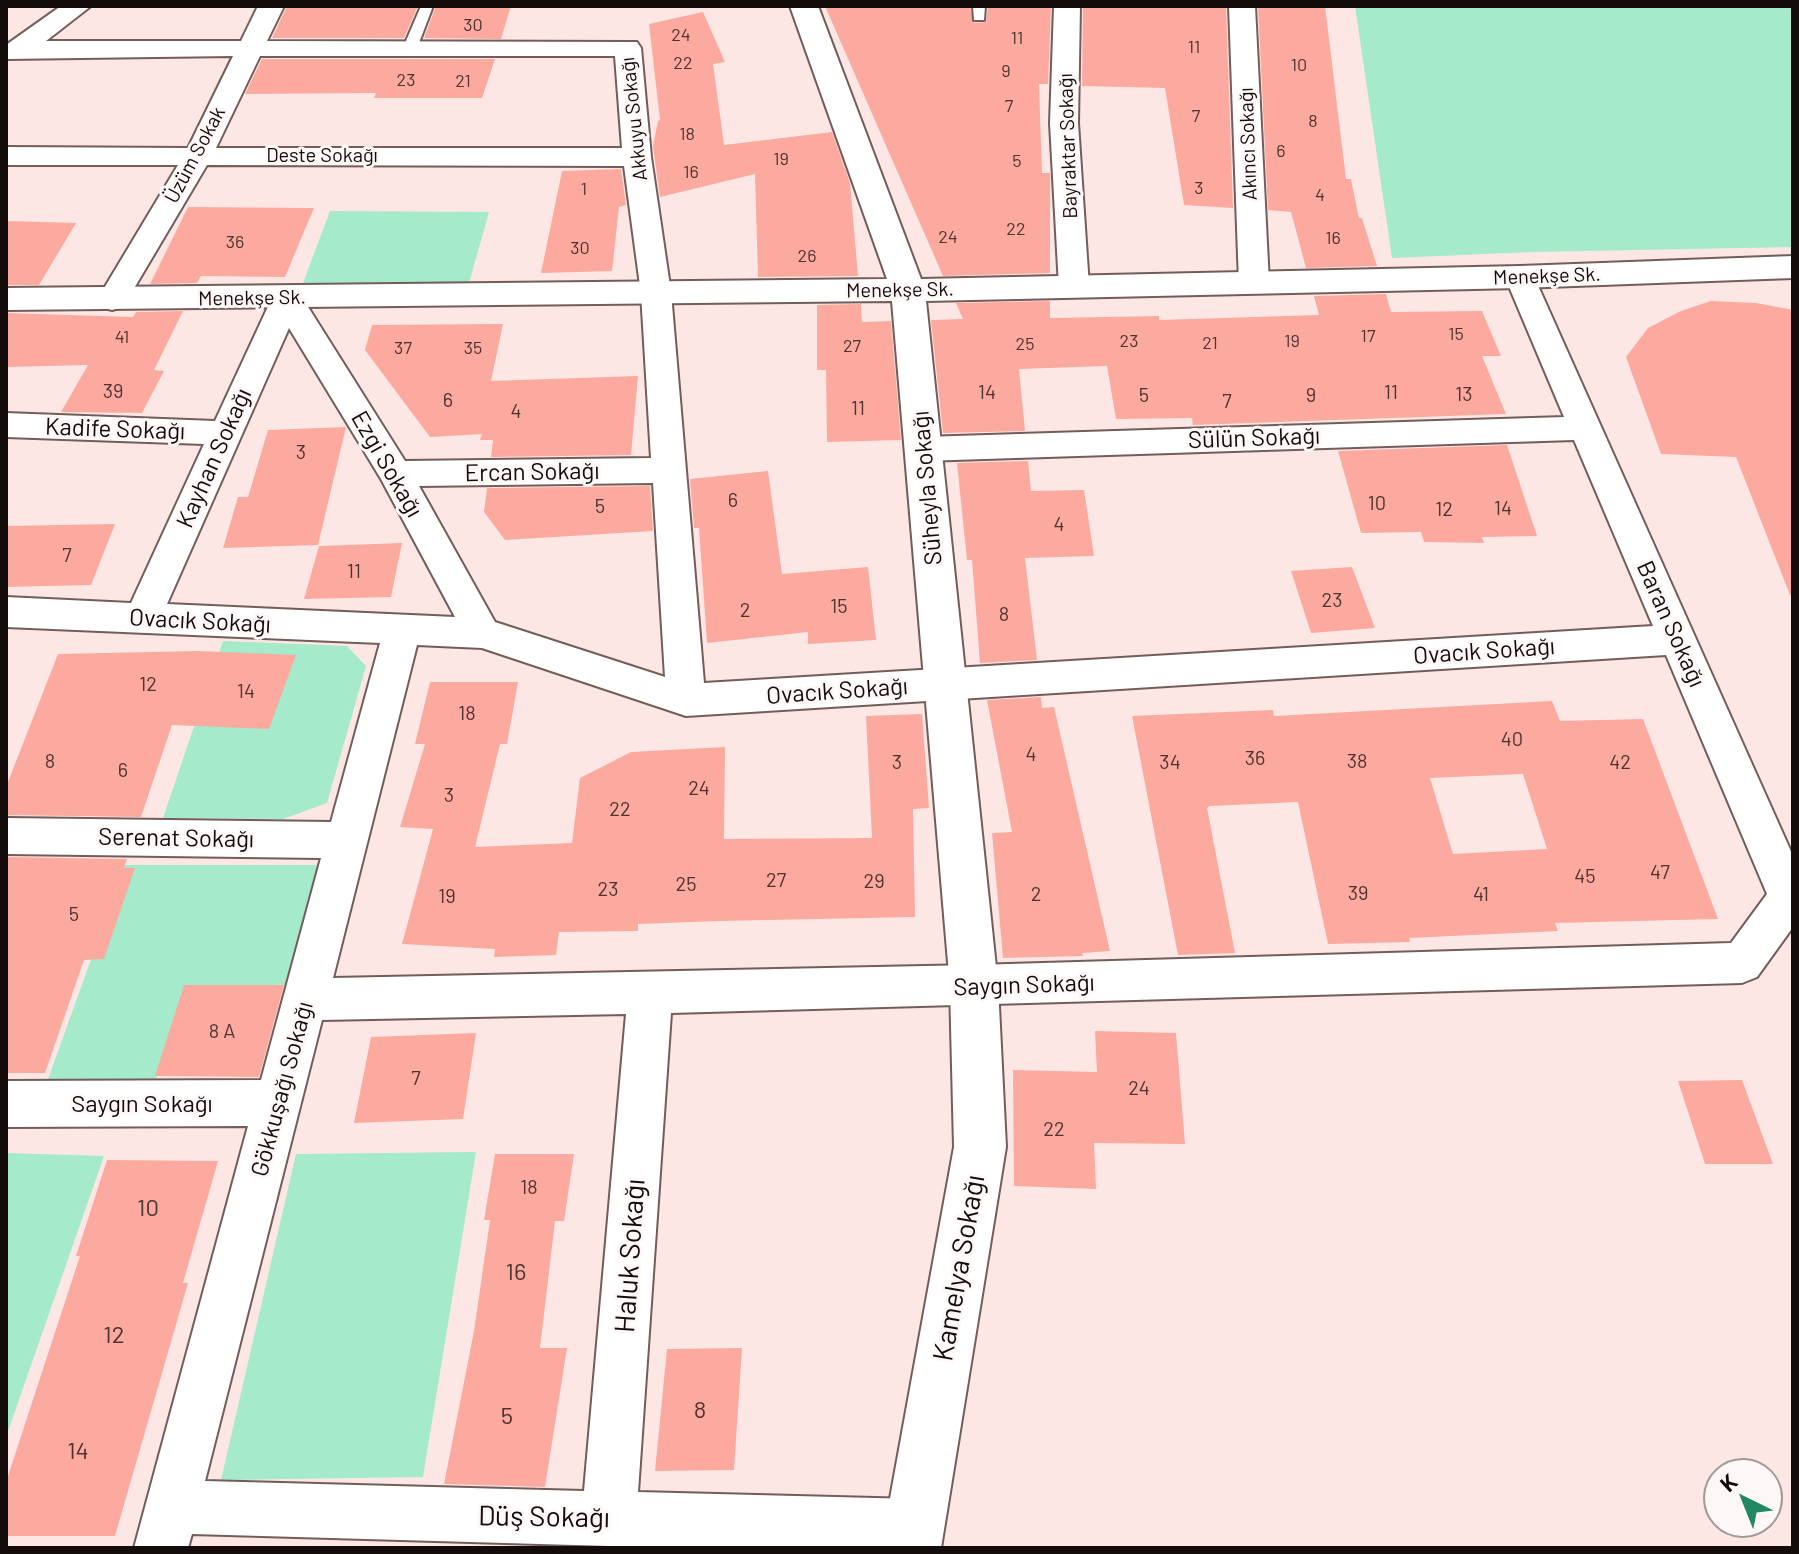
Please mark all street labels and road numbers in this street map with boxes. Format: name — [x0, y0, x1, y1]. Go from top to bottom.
street label: Akkuyu Sokağı — [616, 56, 652, 182]
street label: Bayraktar Sokağı — [1053, 73, 1083, 219]
street label: Akıncı Sokağı — [1234, 87, 1262, 201]
street label: Üzüm Sokak — [160, 103, 230, 207]
street label: Deste Sokağı — [266, 143, 378, 167]
street label: Menekşe Sk. — [1493, 262, 1601, 290]
street label: Menekşe Sk. — [846, 277, 954, 303]
street label: Menekşe Sk. — [198, 285, 306, 311]
street label: Kayhan Sokağı — [170, 384, 258, 532]
street label: Ezgi Sokağı — [345, 406, 429, 522]
street label: Süheyla Sokağı — [906, 410, 948, 566]
street label: Kadife Sokağı — [44, 412, 186, 446]
street label: Sülün Sokağı — [1187, 421, 1321, 455]
street label: Ercan Sokağı — [464, 456, 600, 488]
street label: Baran Sokağı — [1630, 557, 1712, 691]
street label: Ovacık Sokağı — [128, 603, 272, 639]
street label: Ovacık Sokağı — [1412, 632, 1556, 670]
street label: Ovacık Sokağı — [765, 672, 909, 710]
street label: Serenat Sokağı — [98, 822, 254, 854]
street label: Saygın Sokağı — [953, 968, 1095, 1002]
street label: Gökkuşağı Sokağı — [245, 998, 319, 1180]
street label: Saygın Sokağı — [71, 1090, 213, 1118]
street label: Kamelya Sokağı — [926, 1172, 992, 1364]
street label: Haluk Sokağı — [608, 1178, 652, 1334]
street label: Düş Sokağı — [478, 1499, 610, 1535]

